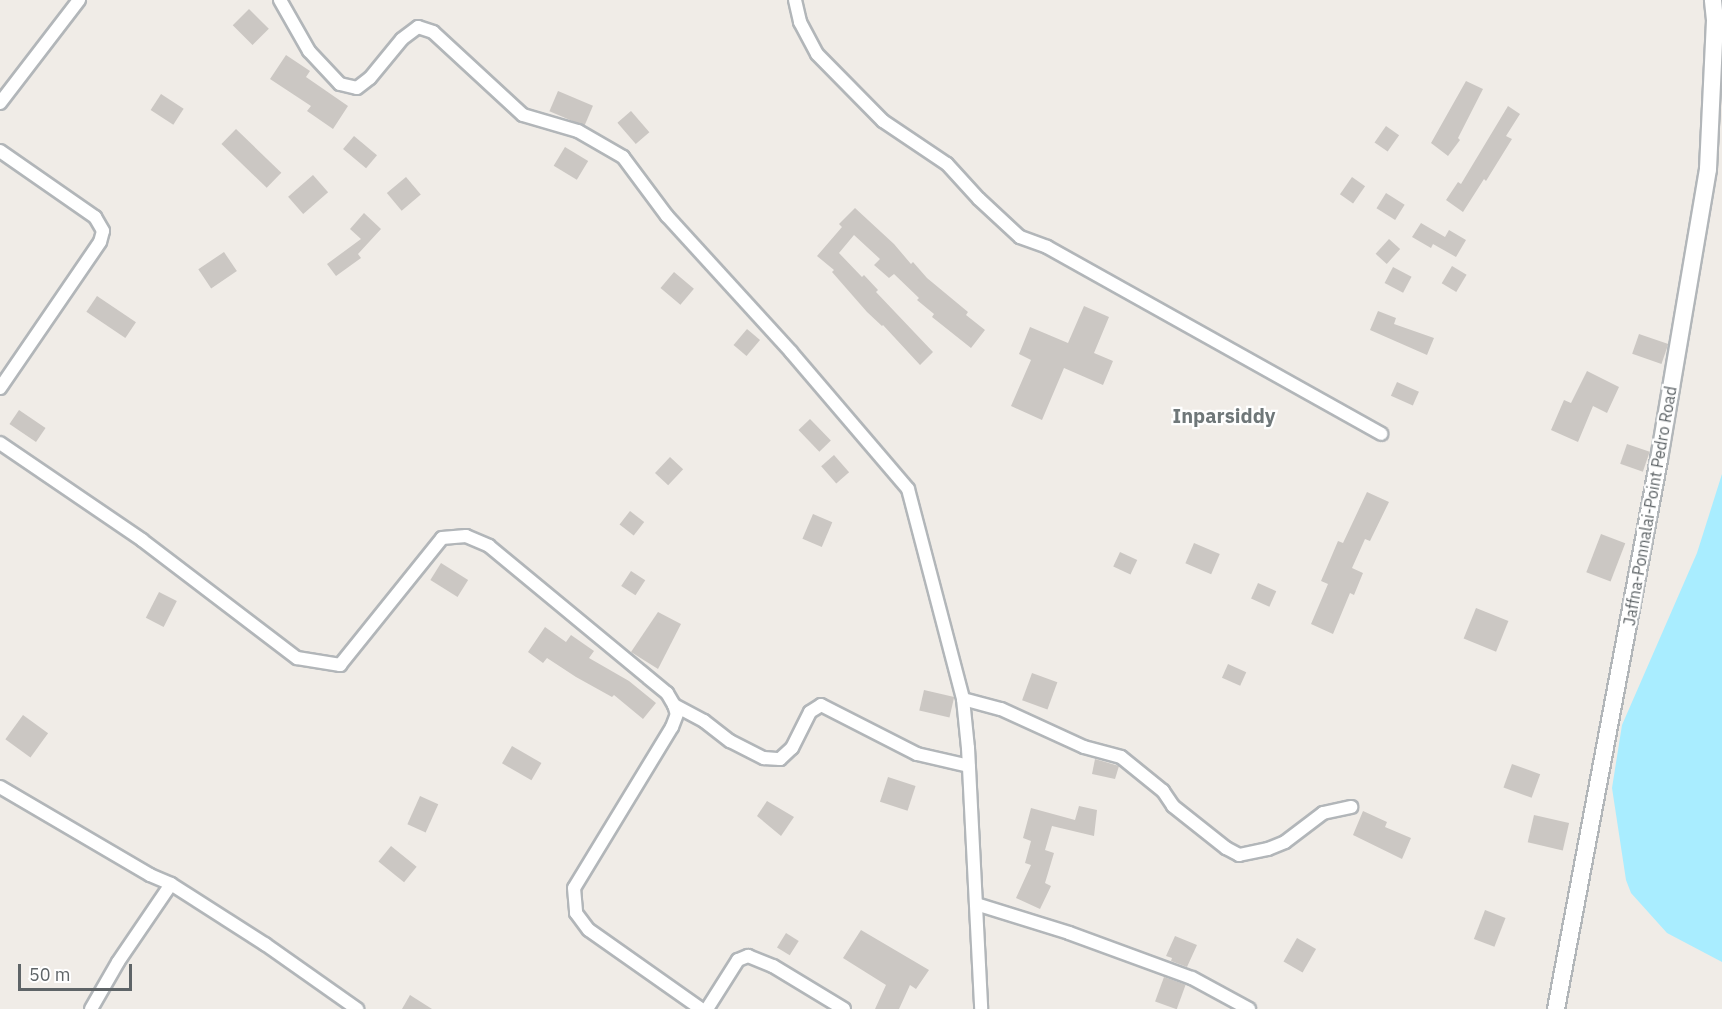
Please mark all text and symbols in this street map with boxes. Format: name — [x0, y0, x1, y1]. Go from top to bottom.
street label: Jaffna-Ponnalai-Point Pedro Road — [1619, 385, 1681, 627]
district label: Inparsiddy — [1173, 403, 1275, 427]
scale bar — [21, 952, 135, 990]
text: 50 m — [29, 963, 71, 986]

